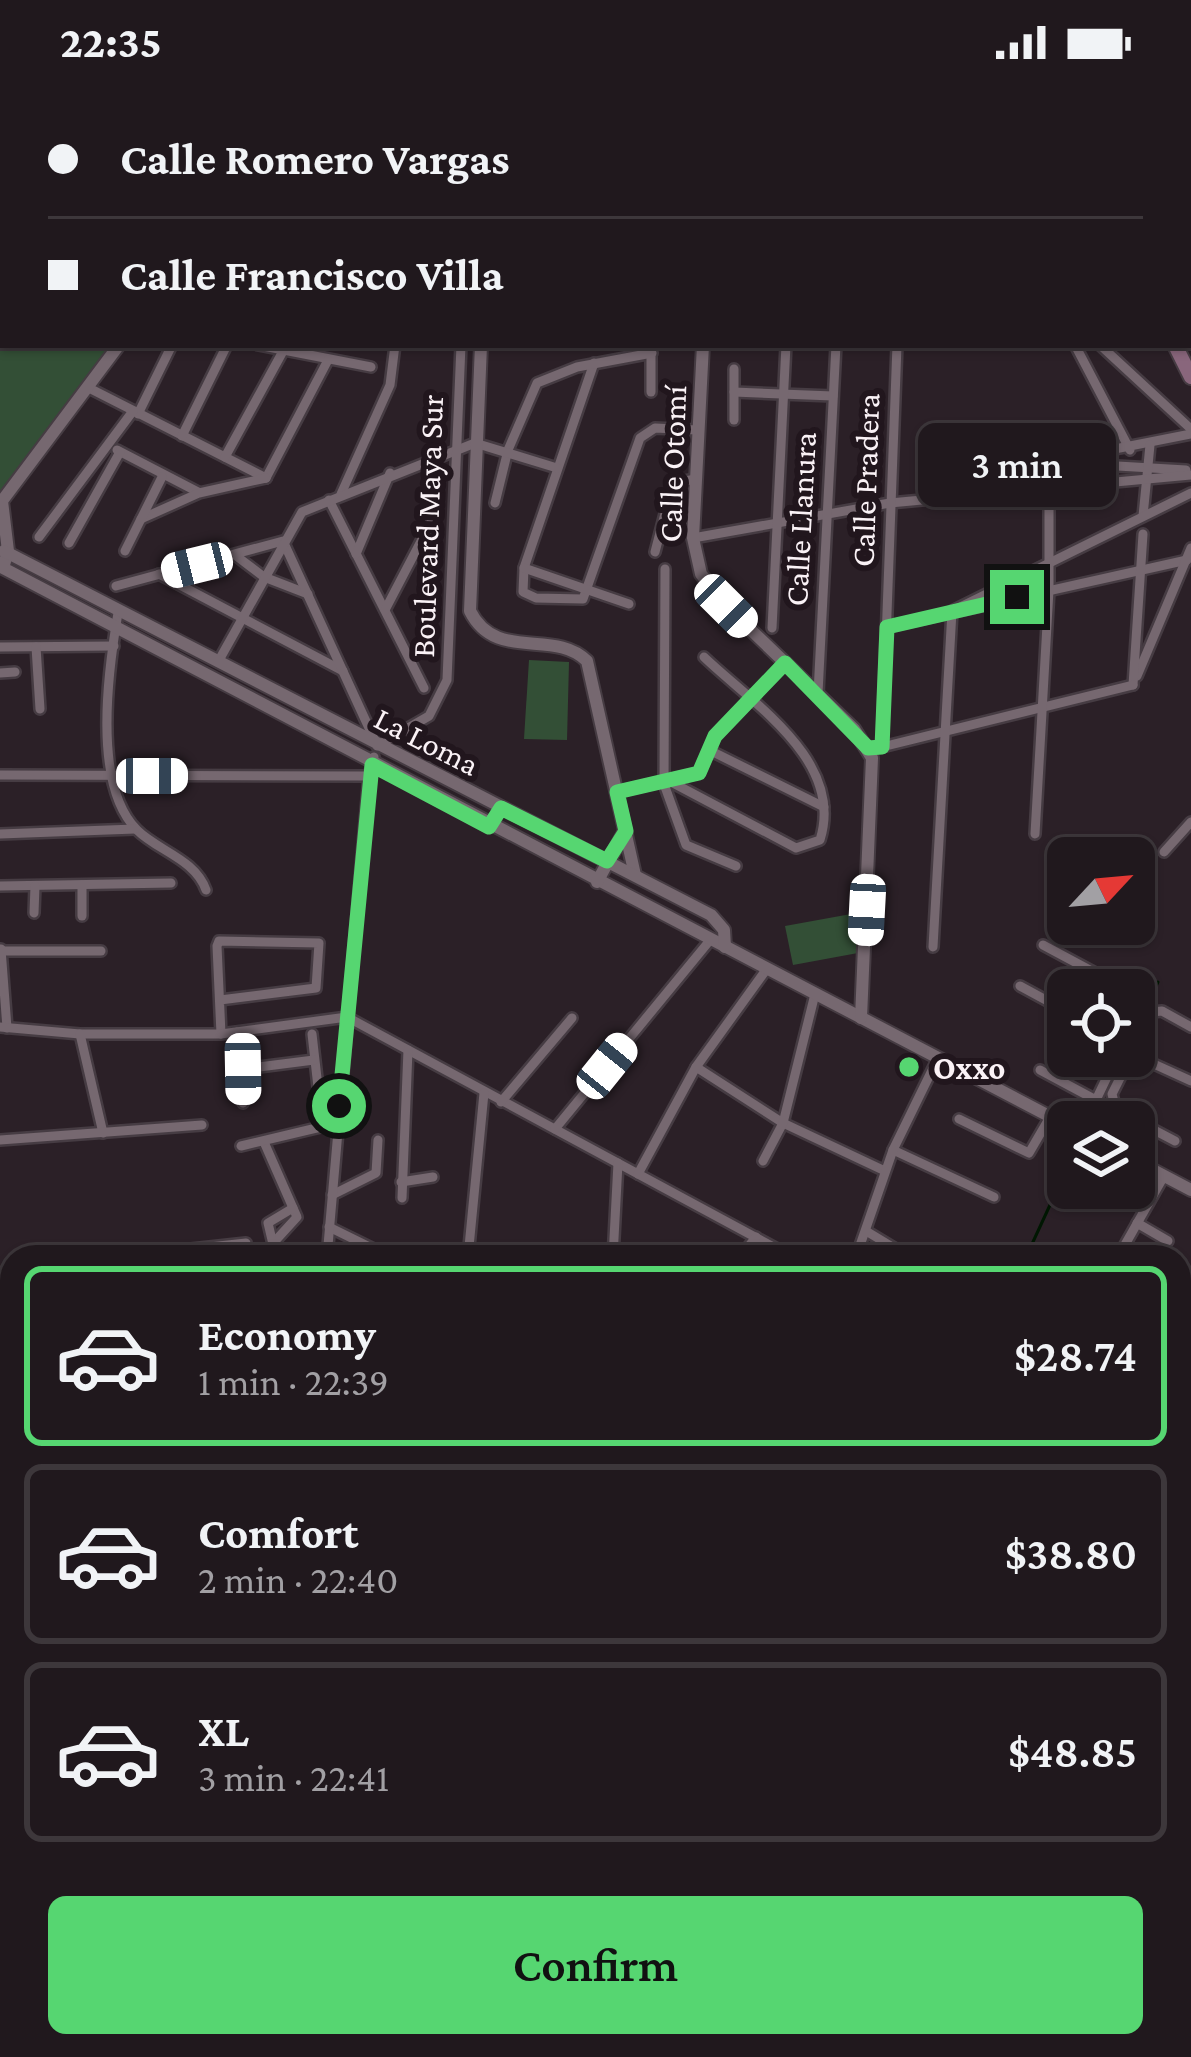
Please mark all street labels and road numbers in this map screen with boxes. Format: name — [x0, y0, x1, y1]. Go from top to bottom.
street label: Calle Otomí — [651, 384, 693, 543]
street label: Boulevard Maya Sur — [404, 393, 450, 658]
street label: Calle Pradera — [843, 393, 887, 567]
street label: Calle Llanura — [777, 431, 823, 607]
street label: La Loma — [368, 699, 486, 783]

